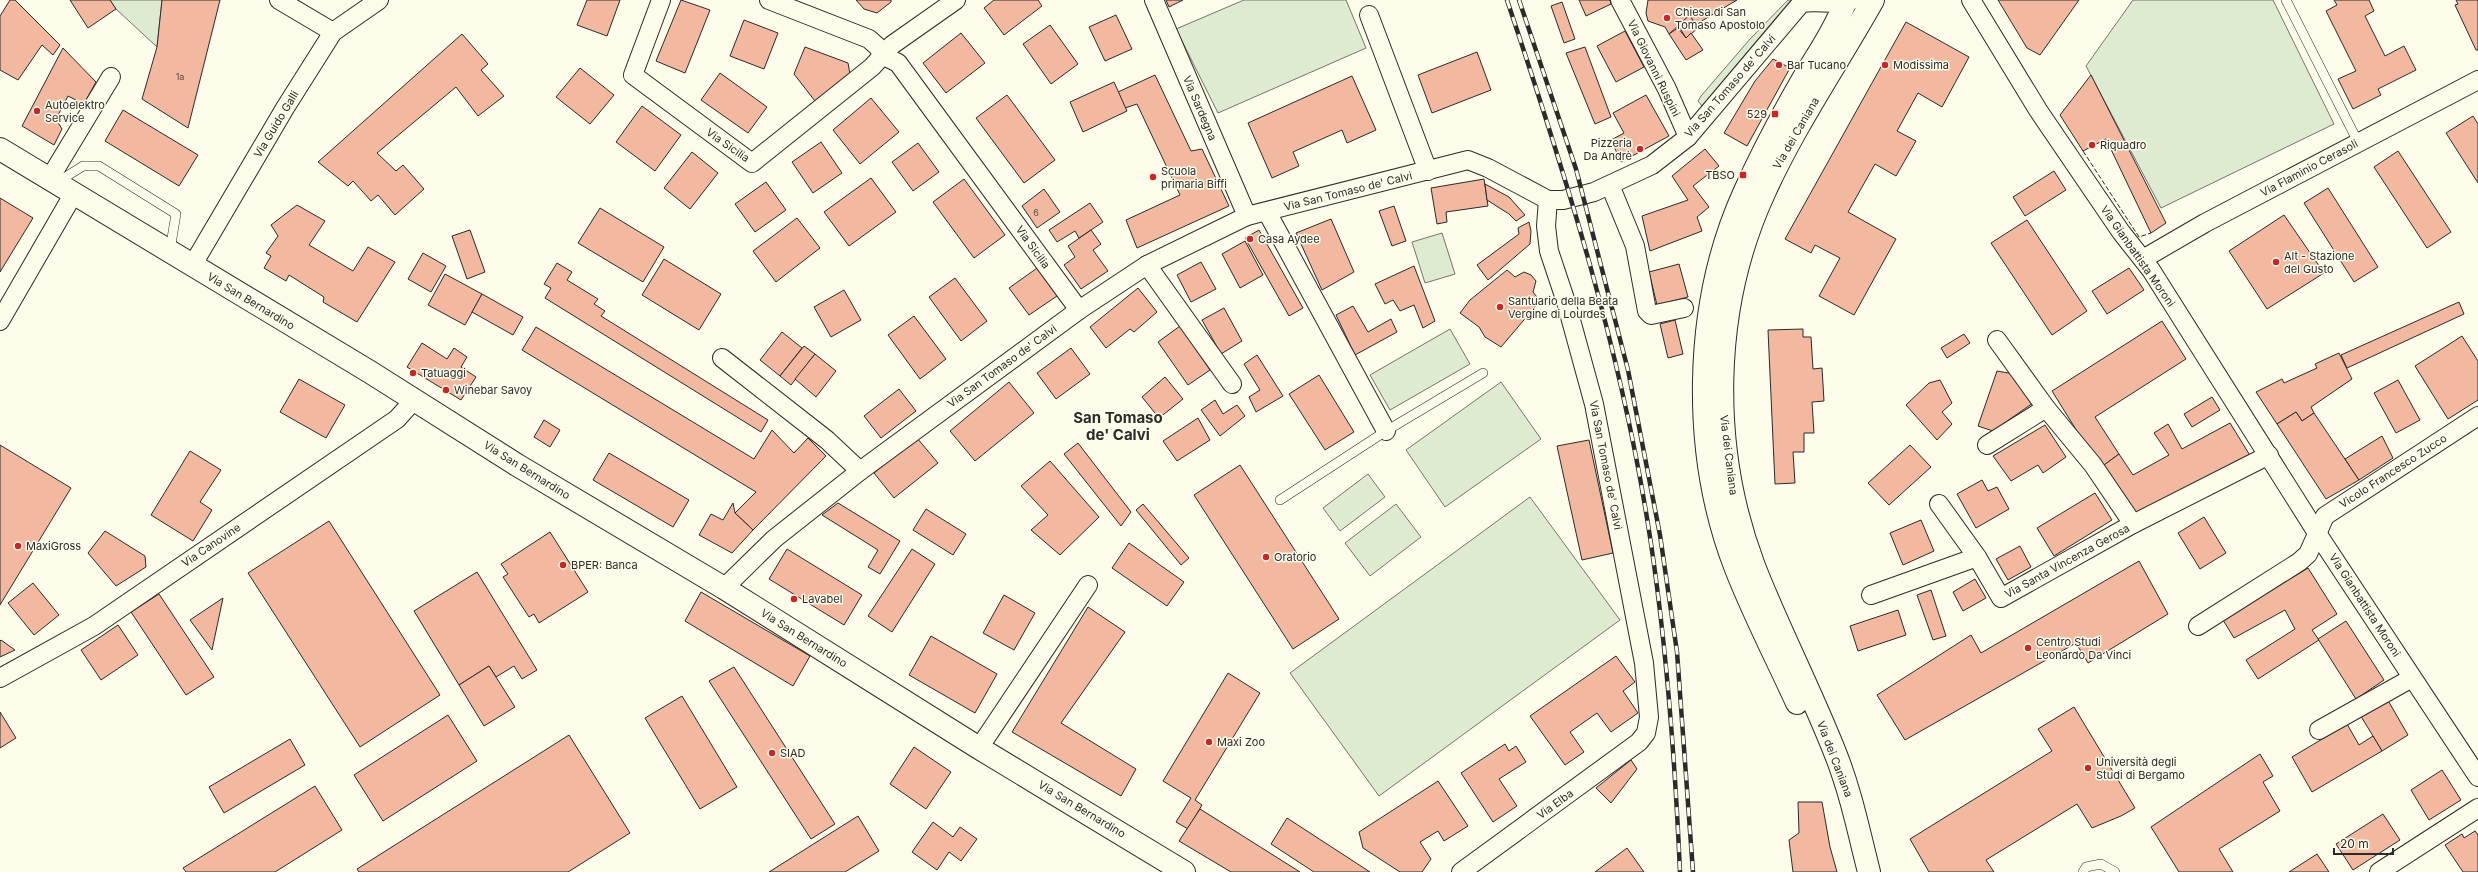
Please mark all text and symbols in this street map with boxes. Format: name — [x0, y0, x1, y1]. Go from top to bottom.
place label: Chiesa di San Tomaso Apostolo — [1675, 5, 1766, 32]
marker: Chiesa di San Tomaso Apostolo — [1662, 13, 1672, 23]
street label: Via Giovanni Ruspini — [1625, 17, 1683, 119]
street label: Via San Tomaso de' Calvi — [1682, 32, 1778, 140]
place label: Bar Tucano — [1787, 58, 1846, 72]
place label: Modissima — [1893, 58, 1949, 72]
marker: Bar Tucano — [1774, 60, 1784, 70]
marker: Modissima — [1880, 60, 1890, 70]
house number: 1a — [176, 71, 184, 82]
street label: Via Sardegna — [1180, 73, 1220, 143]
street label: Via Guido Galli — [251, 88, 301, 160]
street label: Via dei Caniana — [1770, 95, 1822, 171]
place label: Autoelektro Service — [45, 98, 105, 125]
marker: Autoelektro Service — [32, 106, 42, 116]
place label: 529 — [1747, 107, 1767, 121]
marker: 529 — [1770, 109, 1780, 119]
street label: Via Sicilia — [704, 125, 752, 165]
place label: Pizzeria Da Andrè — [1584, 136, 1632, 163]
street label: Via Flaminio Cerasoli — [2258, 136, 2360, 200]
place label: Riquadro — [2100, 138, 2147, 152]
marker: Riquadro — [2087, 140, 2097, 150]
marker: Pizzeria Da Andrè — [1635, 144, 1645, 154]
place label: Scuola primaria Biffi — [1161, 164, 1227, 191]
street label: Via San Tomaso de' Calvi — [1282, 168, 1414, 214]
place label: TBSO — [1705, 168, 1735, 182]
marker: TBSO — [1738, 170, 1748, 180]
marker: Scuola primaria Biffi — [1148, 172, 1158, 182]
street label: Via Gianbattista Moroni — [2098, 203, 2178, 309]
house number: 6 — [1033, 207, 1039, 218]
street label: Via Sicilia — [1013, 223, 1053, 271]
place label: Casa Aydee — [1258, 232, 1320, 246]
marker: Casa Aydee — [1245, 234, 1255, 244]
place label: Alt - Stazione del Gusto — [2284, 249, 2354, 276]
marker: Alt - Stazione del Gusto — [2271, 257, 2281, 267]
street label: Via San Bernardino — [205, 269, 298, 333]
place label: Santuario della Beata Vergine di Lourdes — [1508, 294, 1618, 321]
marker: Santuario della Beata Vergine di Lourdes — [1495, 302, 1505, 312]
street label: Via San Tomaso de' Calvi — [945, 322, 1059, 410]
place label: Tatuaggi — [421, 366, 466, 380]
marker: Tatuaggi — [408, 368, 418, 378]
place label: Winebar Savoy — [454, 383, 532, 397]
marker: Winebar Savoy — [441, 385, 451, 395]
street label: Via San Tomaso de' Calvi — [1587, 399, 1625, 531]
district label: San Tomaso de' Calvi — [1073, 408, 1163, 444]
street label: Via dei Caniana — [1717, 414, 1741, 496]
street label: Vicolo Francesco Zucco — [2337, 431, 2450, 511]
street label: Via San Bernardino — [481, 438, 573, 502]
street label: Via Canovine — [179, 520, 243, 570]
street label: Via Santa Vincenza Gerosa — [2002, 521, 2132, 601]
place label: MaxiGross — [26, 539, 81, 553]
marker: MaxiGross — [13, 541, 23, 551]
place label: Oratorio — [1274, 550, 1317, 564]
street label: Via Gianbattista Moroni — [2326, 551, 2404, 659]
marker: Oratorio — [1261, 552, 1271, 562]
place label: BPER: Banca — [571, 558, 638, 572]
marker: BPER: Banca — [558, 560, 568, 570]
place label: Lavabel — [802, 592, 842, 606]
marker: Lavabel — [789, 594, 799, 604]
street label: Via San Bernardino — [758, 606, 850, 670]
place label: Centro Studi Leonardo Da Vinci — [2036, 635, 2131, 662]
marker: Centro Studi Leonardo Da Vinci — [2023, 643, 2033, 653]
street label: Via dei Caniana — [1814, 719, 1856, 799]
place label: Maxi Zoo — [1217, 735, 1265, 749]
marker: Maxi Zoo — [1204, 737, 1214, 747]
place label: SIAD — [780, 746, 806, 760]
marker: SIAD — [767, 748, 777, 758]
place label: Università degli Studi di Bergamo — [2096, 755, 2185, 782]
marker: Università degli Studi di Bergamo — [2083, 763, 2093, 773]
street label: Via San Bernardino — [1036, 777, 1129, 841]
street label: Via Elba — [1534, 786, 1576, 822]
scale bar — [2334, 830, 2393, 856]
text: 20 m — [2340, 836, 2369, 851]

